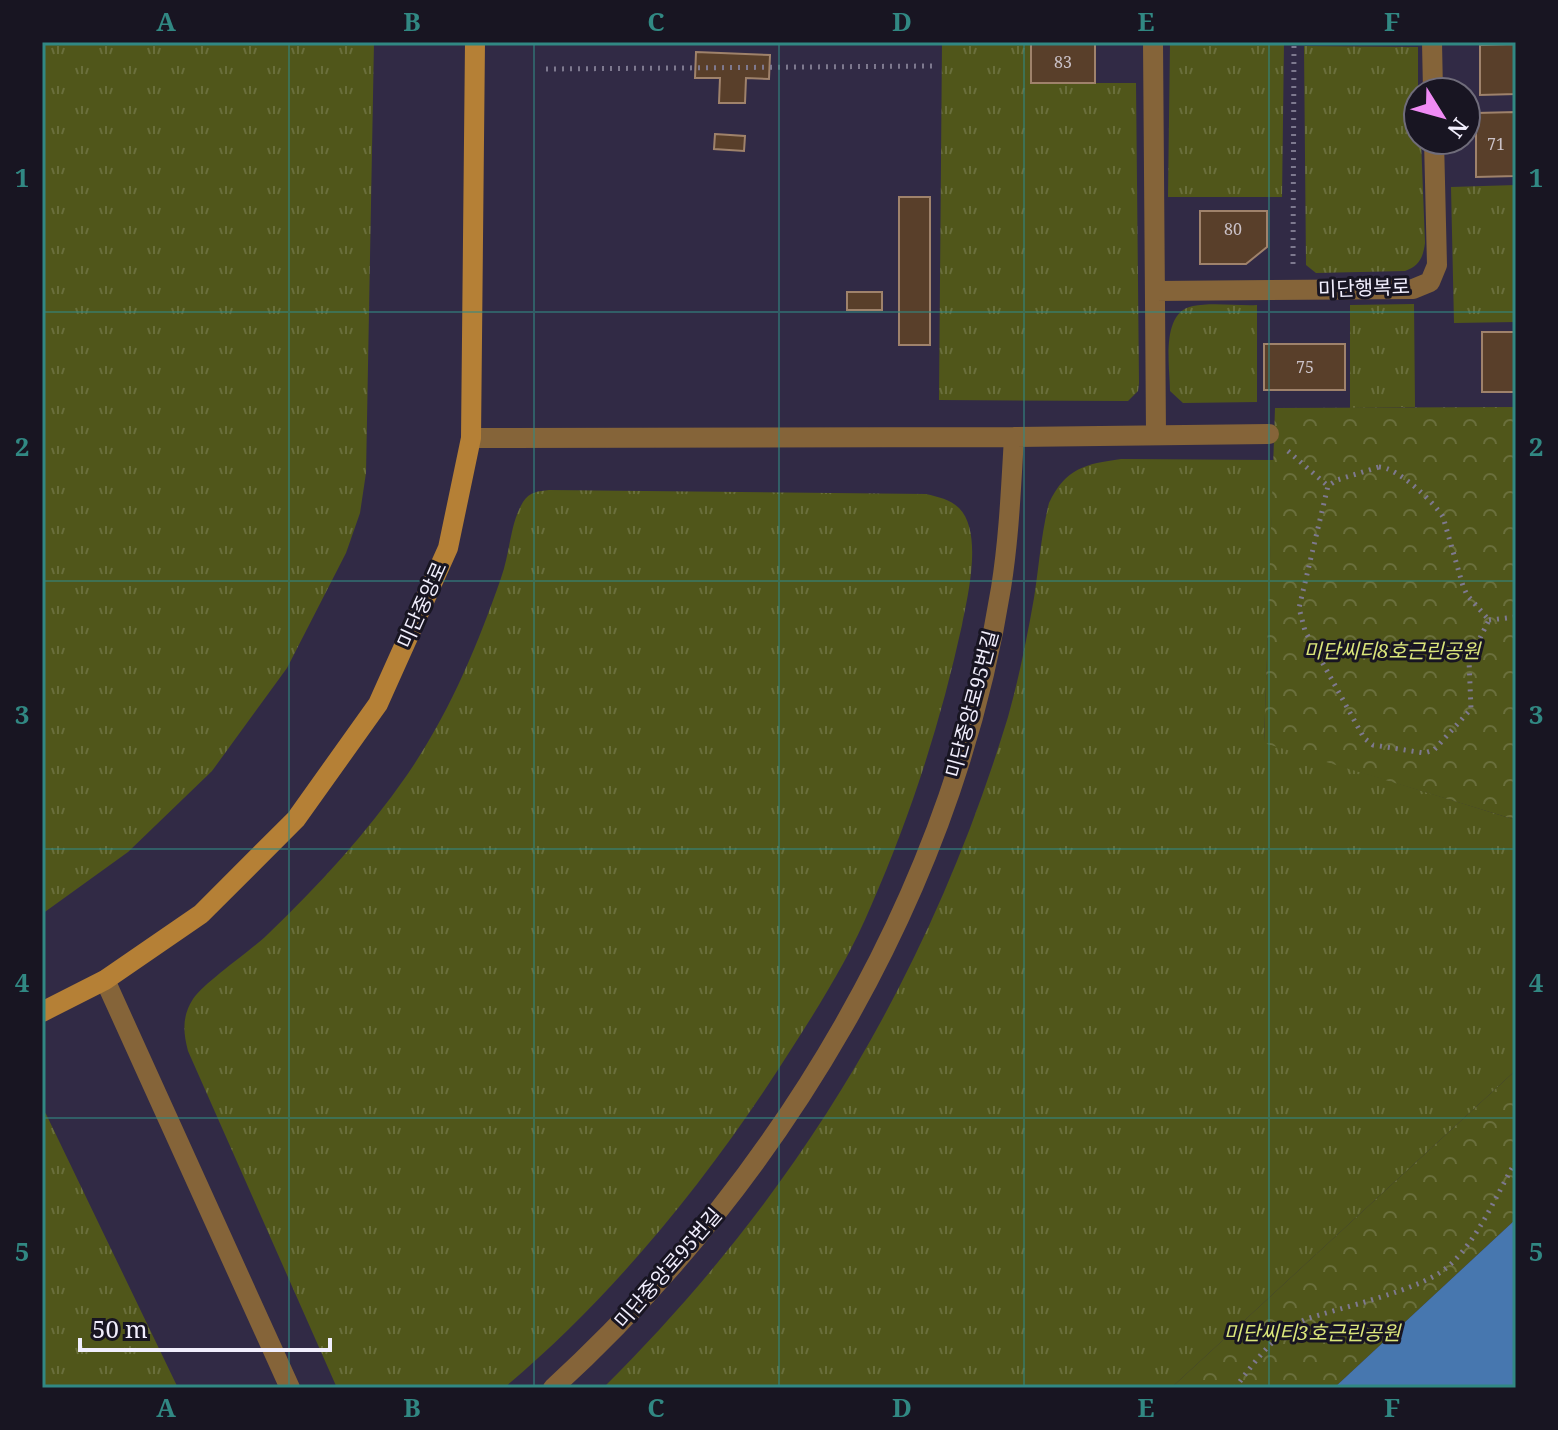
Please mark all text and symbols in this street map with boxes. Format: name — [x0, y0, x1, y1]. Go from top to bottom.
text: A — [156, 3, 176, 39]
text: B — [403, 3, 421, 39]
text: C — [647, 3, 665, 39]
text: D — [892, 3, 912, 39]
text: E — [1138, 3, 1155, 39]
text: F — [1384, 3, 1400, 39]
house number: 83 — [1054, 51, 1072, 73]
north arrow — [1402, 76, 1482, 156]
text: N — [1442, 113, 1476, 145]
house number: 71 — [1487, 133, 1505, 155]
text: 1 — [15, 159, 29, 195]
text: 1 — [1529, 159, 1543, 195]
house number: 80 — [1224, 218, 1242, 240]
street label: 미단행복로 — [1318, 272, 1410, 303]
house number: 75 — [1296, 356, 1314, 378]
text: 2 — [15, 428, 29, 464]
text: 2 — [1529, 428, 1543, 464]
street label: 미단중앙로 — [391, 557, 453, 652]
street label: 미단중앙로95번길 — [939, 627, 1004, 780]
park label: 미단씨티8호근린공원 — [1304, 637, 1482, 664]
text: 3 — [15, 696, 29, 732]
text: 3 — [1529, 696, 1543, 732]
text: 4 — [15, 964, 30, 1000]
text: 4 — [1529, 964, 1544, 1000]
street label: 미단중앙로95번길 — [608, 1202, 727, 1334]
text: 5 — [15, 1233, 29, 1269]
text: 5 — [1529, 1233, 1543, 1269]
scale bar — [80, 1302, 330, 1352]
text: 50 m — [92, 1312, 148, 1345]
park label: 미단씨티3호근린공원 — [1224, 1319, 1402, 1346]
text: A — [156, 1389, 176, 1425]
text: B — [403, 1389, 421, 1425]
text: C — [647, 1389, 665, 1425]
text: D — [892, 1389, 912, 1425]
text: E — [1138, 1389, 1155, 1425]
text: F — [1384, 1389, 1400, 1425]

